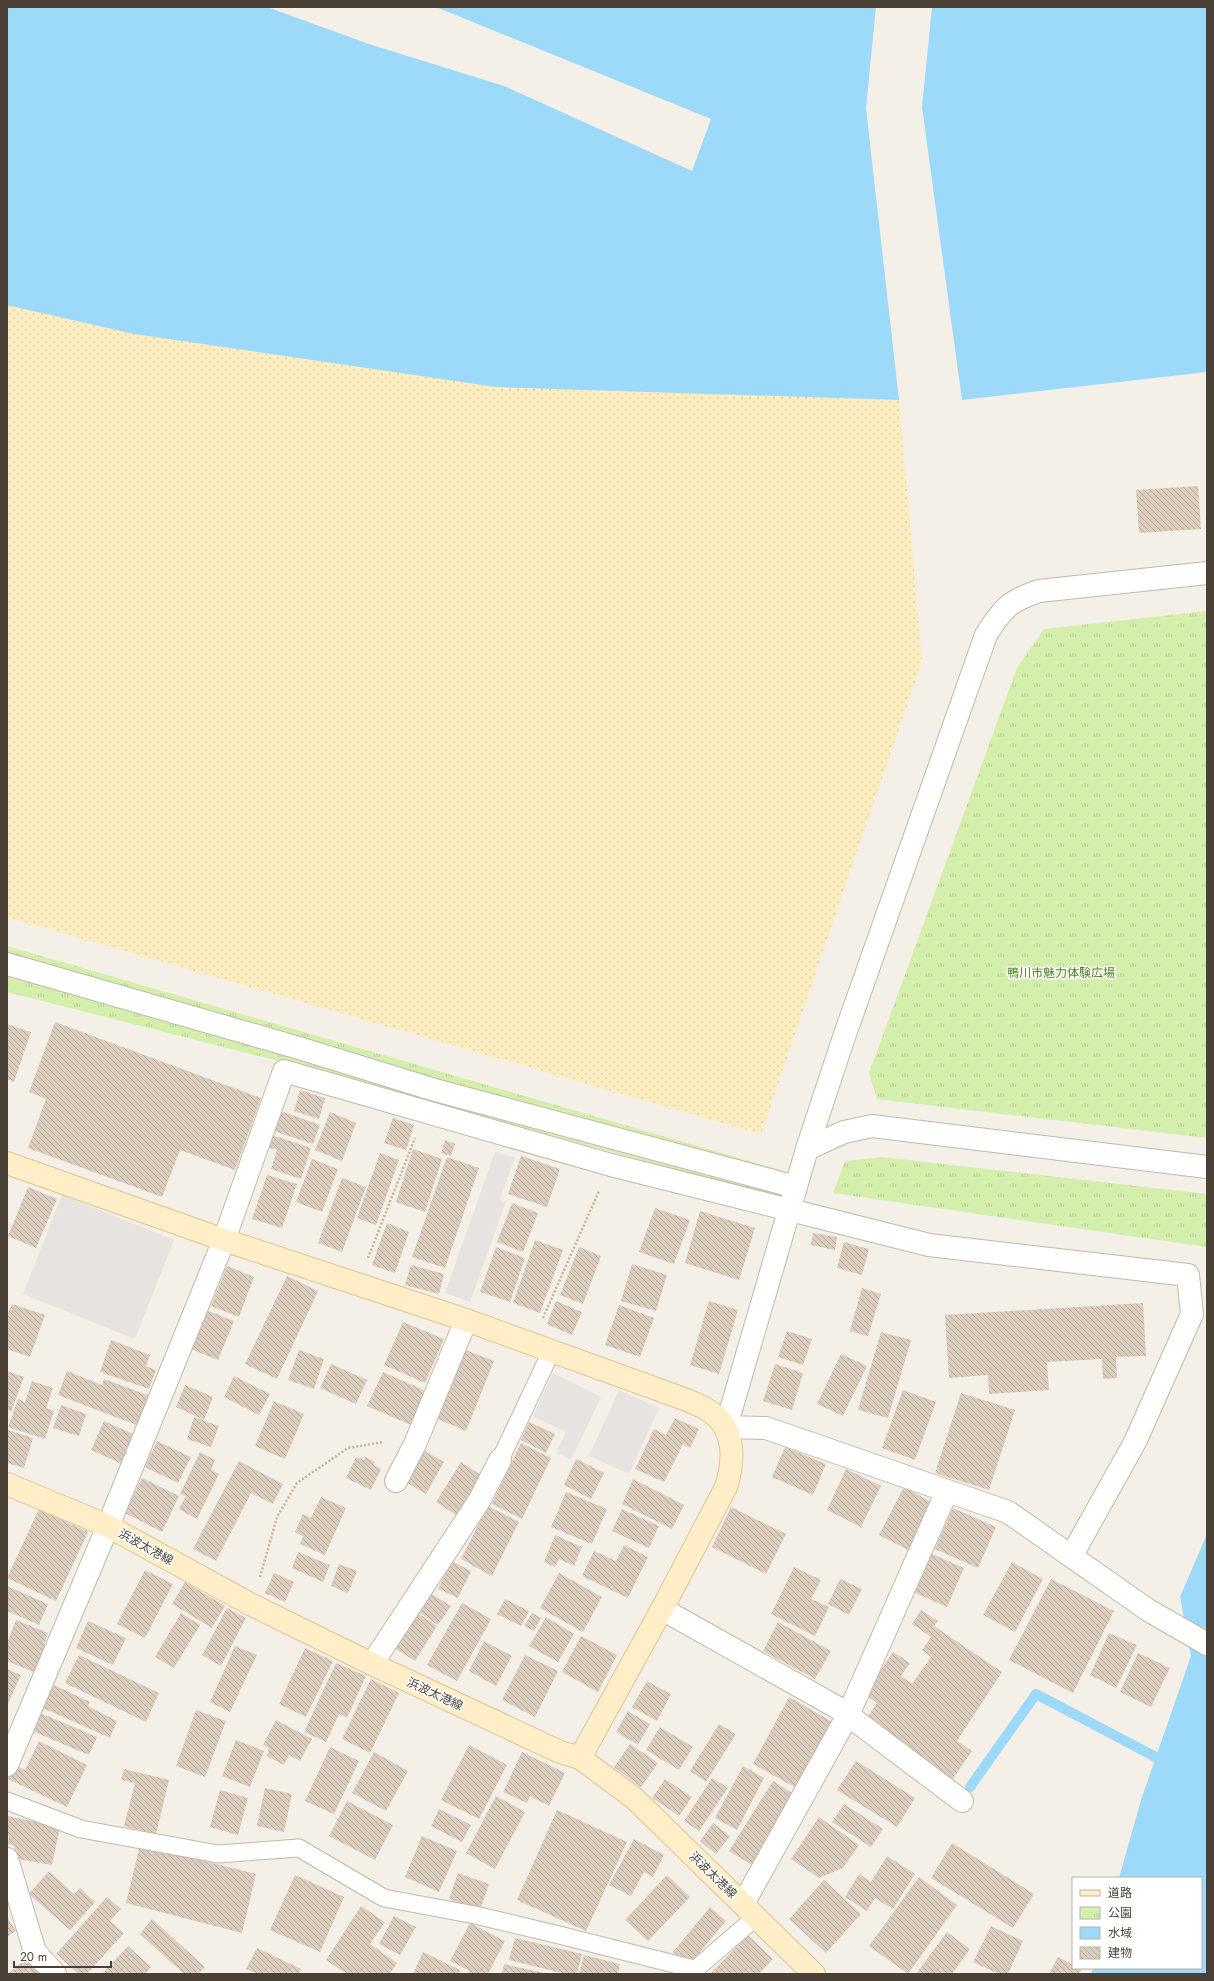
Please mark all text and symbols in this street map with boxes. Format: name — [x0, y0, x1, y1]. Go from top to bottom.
park label: 鴨川市魅力体験広場 — [1007, 964, 1115, 982]
street label: 浜波太港線 — [115, 1525, 177, 1569]
street label: 浜波太港線 — [404, 1673, 466, 1715]
street label: 浜波太港線 — [685, 1848, 741, 1902]
legend — [1072, 1877, 1202, 1969]
text: 道路 — [1108, 1884, 1132, 1902]
text: 公園 — [1108, 1904, 1132, 1922]
text: 水域 — [1108, 1924, 1132, 1942]
scale bar — [14, 1943, 111, 1969]
text: 建物 — [1108, 1944, 1132, 1962]
text: 20 m — [20, 1948, 47, 1966]

